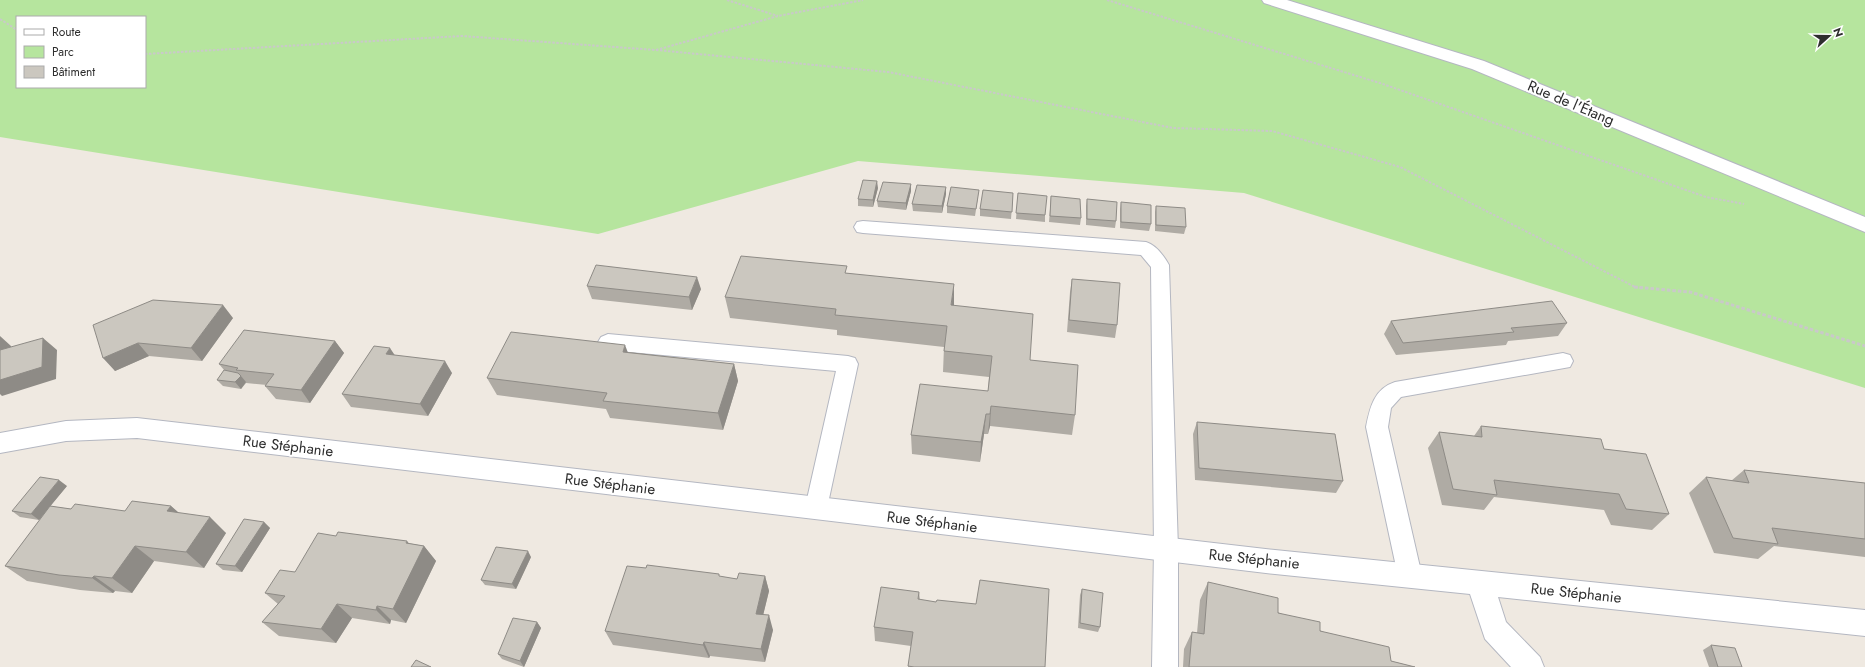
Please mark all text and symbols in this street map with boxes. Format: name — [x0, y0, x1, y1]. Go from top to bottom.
legend — [16, 16, 146, 88]
north arrow — [1809, 16, 1849, 56]
text: Route — [52, 23, 81, 41]
text: N — [1829, 25, 1847, 39]
text: Parc — [52, 43, 74, 61]
text: Bâtiment — [52, 63, 95, 81]
street label: Rue de l'Étang — [1524, 75, 1618, 131]
street label: Rue Stéphanie — [241, 430, 335, 463]
street label: Rue Stéphanie — [563, 468, 657, 501]
street label: Rue Stéphanie — [885, 506, 979, 539]
street label: Rue Stéphanie — [1208, 543, 1301, 575]
street label: Rue Stéphanie — [1530, 577, 1623, 609]

